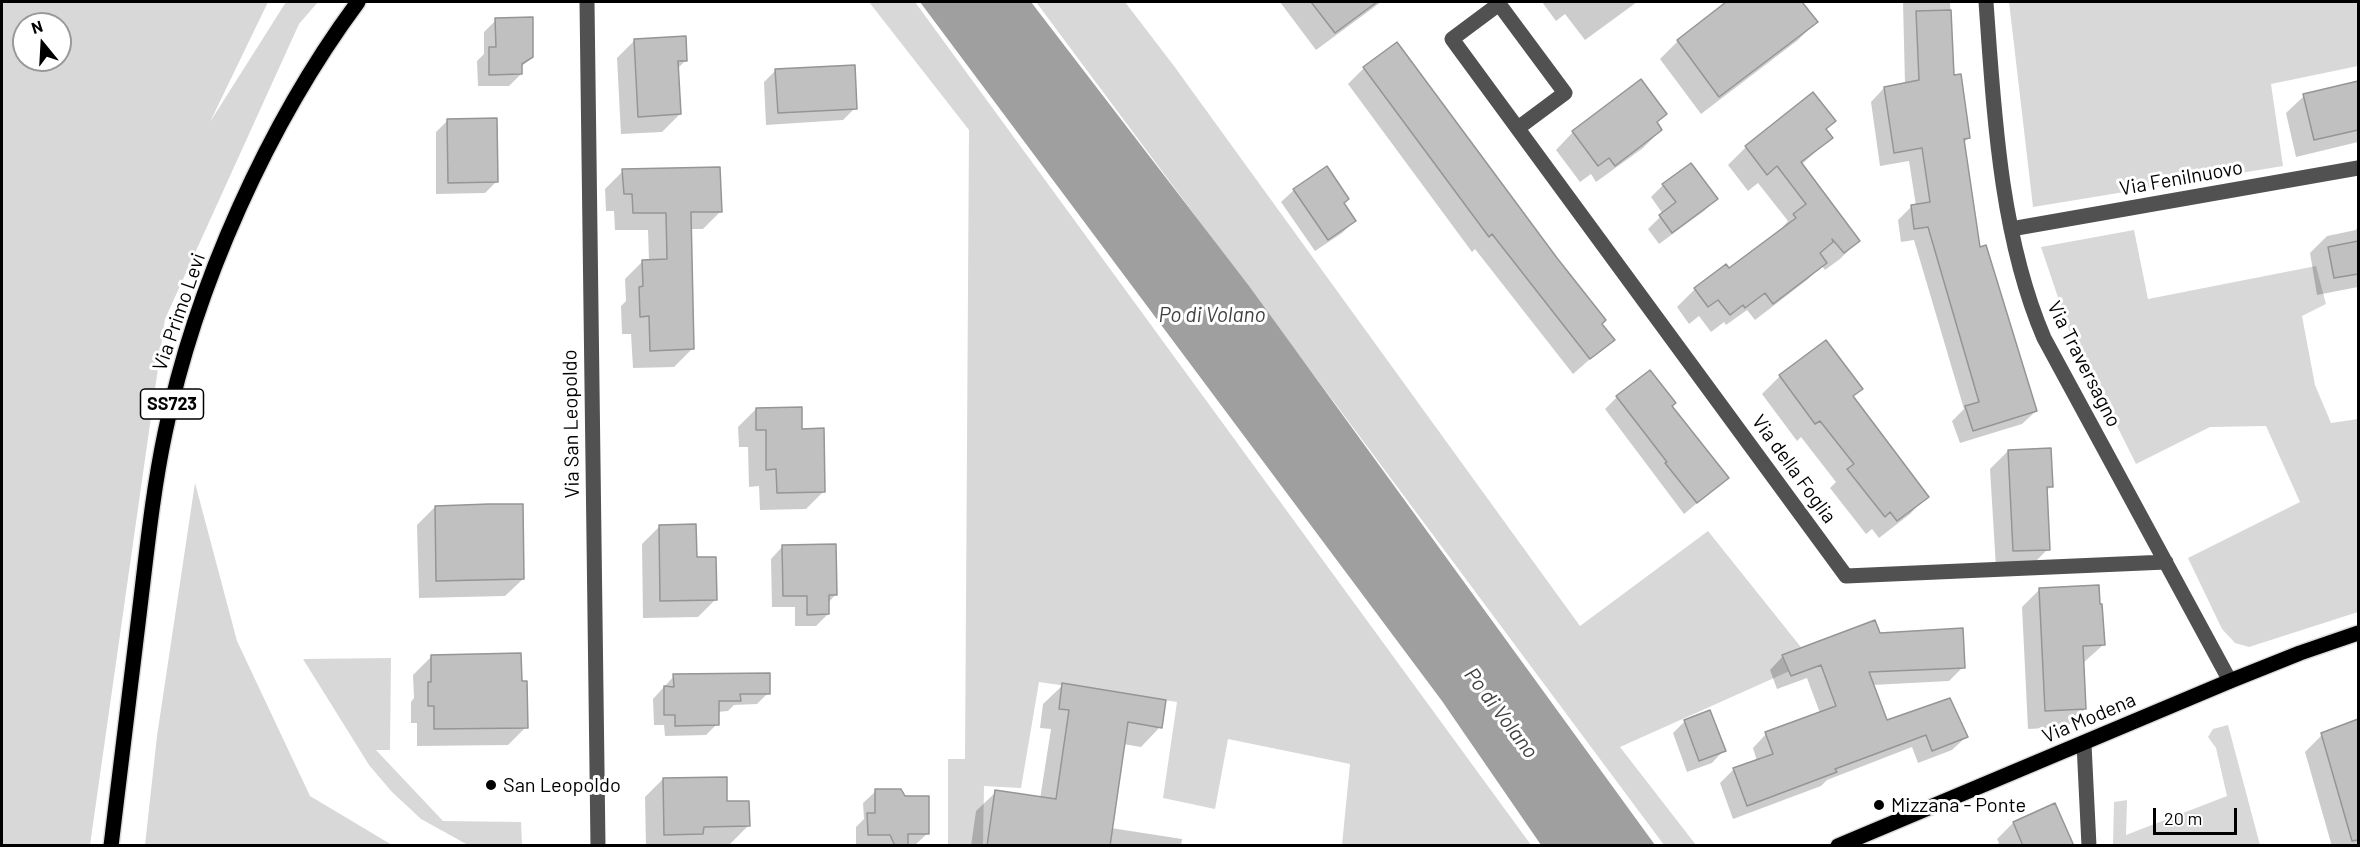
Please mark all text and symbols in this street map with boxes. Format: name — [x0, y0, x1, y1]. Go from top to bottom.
north arrow — [12, 12, 72, 72]
text: N — [29, 16, 45, 37]
street label: Via Fenilnuovo — [2117, 155, 2245, 201]
street label: Via Primo Levi — [148, 250, 210, 374]
street label: Via Traversagno — [2042, 297, 2126, 431]
water label: Po di Volano — [1158, 302, 1266, 328]
street label: Via San Leopoldo — [558, 349, 584, 499]
road number: SS723 — [140, 389, 204, 419]
street label: Via della Foglia — [1747, 410, 1841, 528]
water label: Po di Volano — [1459, 663, 1543, 763]
street label: Via Modena — [2039, 688, 2139, 748]
place label: San Leopoldo — [503, 773, 621, 797]
marker: San Leopoldo — [484, 778, 498, 792]
place label: Mizzana - Ponte — [1891, 793, 2026, 817]
scale bar — [2156, 796, 2240, 834]
marker: Mizzana - Ponte — [1872, 798, 1886, 812]
text: 20 m — [2164, 807, 2202, 829]

